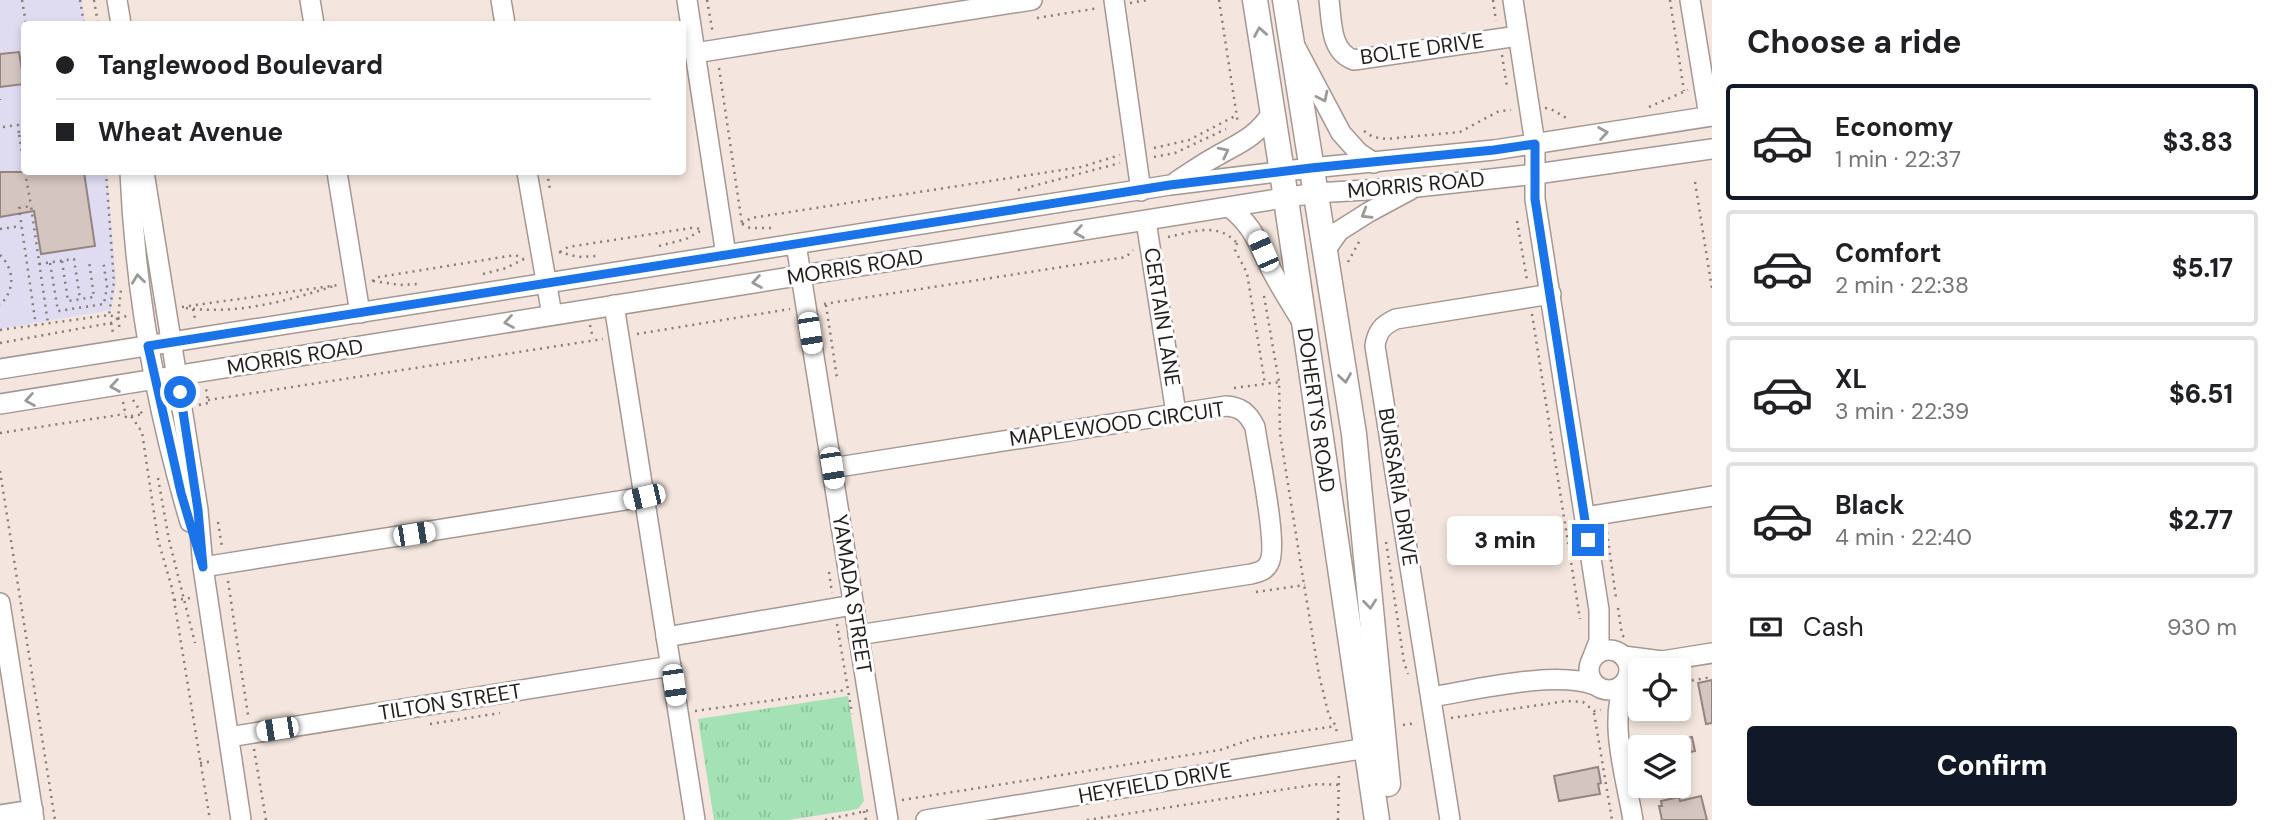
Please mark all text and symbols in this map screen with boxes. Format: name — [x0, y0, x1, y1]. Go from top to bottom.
text: Choose a ride — [1747, 21, 1962, 63]
one-way arrow — [1253, 26, 1268, 38]
street label: BOLTE DRIVE — [1358, 26, 1486, 72]
text: Tanglewood Boulevard — [98, 48, 383, 82]
one-way arrow — [1315, 90, 1329, 102]
text: Economy — [1835, 110, 1953, 144]
icon: car — [1751, 111, 1814, 174]
text: Wheat Avenue — [98, 115, 283, 149]
text: $3.83 — [2163, 125, 2233, 159]
one-way arrow — [1597, 126, 1609, 141]
text: 1 min · 22:37 — [1835, 144, 1961, 174]
one-way arrow — [1217, 147, 1229, 161]
street label: MORRIS ROAD — [1346, 165, 1486, 205]
one-way arrow — [1361, 206, 1374, 219]
one-way arrow — [1073, 224, 1085, 239]
car — [1245, 228, 1282, 274]
text: Comfort — [1835, 236, 1941, 270]
icon: car — [1751, 237, 1814, 300]
street label: MORRIS ROAD — [785, 242, 925, 292]
street label: CERTAIN LANE — [1137, 246, 1187, 388]
text: $5.17 — [2172, 251, 2233, 285]
text: 2 min · 22:38 — [1835, 270, 1969, 300]
one-way arrow — [131, 273, 146, 284]
one-way arrow — [751, 274, 763, 289]
car — [797, 311, 824, 355]
one-way arrow — [503, 314, 514, 329]
street label: DOHERTYS ROAD — [1291, 326, 1341, 494]
street label: MORRIS ROAD — [225, 332, 365, 382]
text: XL — [1835, 362, 1867, 396]
icon: car — [1751, 363, 1814, 426]
one-way arrow — [1337, 372, 1352, 384]
route start — [164, 376, 196, 408]
text: $6.51 — [2169, 377, 2233, 411]
one-way arrow — [109, 378, 121, 393]
one-way arrow — [24, 392, 36, 407]
street label: MAPLEWOOD CIRCUIT — [1008, 395, 1227, 453]
text: 3 min · 22:39 — [1835, 396, 1969, 426]
street label: BURSARIA DRIVE — [1372, 406, 1424, 568]
car — [819, 446, 846, 490]
car — [622, 482, 667, 512]
text: Black — [1835, 488, 1905, 522]
icon: car — [1751, 489, 1814, 552]
text: $2.77 — [2168, 503, 2233, 537]
street label: YAMADA STREET — [826, 512, 878, 676]
callout: 3 min — [1448, 516, 1564, 564]
car — [392, 520, 437, 548]
text: 4 min · 22:40 — [1835, 522, 1972, 552]
route end — [1572, 524, 1604, 556]
text: 3 min — [1474, 525, 1536, 555]
one-way arrow — [1363, 598, 1378, 610]
icon: cash — [1747, 608, 1785, 646]
text: Cash — [1803, 610, 1864, 644]
text: 930 m — [2167, 612, 2237, 642]
map controls — [1628, 658, 1691, 798]
button: locate — [1628, 658, 1691, 721]
car — [661, 663, 688, 707]
street label: TILTON STREET — [376, 677, 524, 727]
car — [255, 715, 300, 743]
button: Confirm — [1747, 726, 2237, 806]
button: layers — [1628, 735, 1691, 798]
street label: HEYFIELD DRIVE — [1076, 756, 1234, 810]

